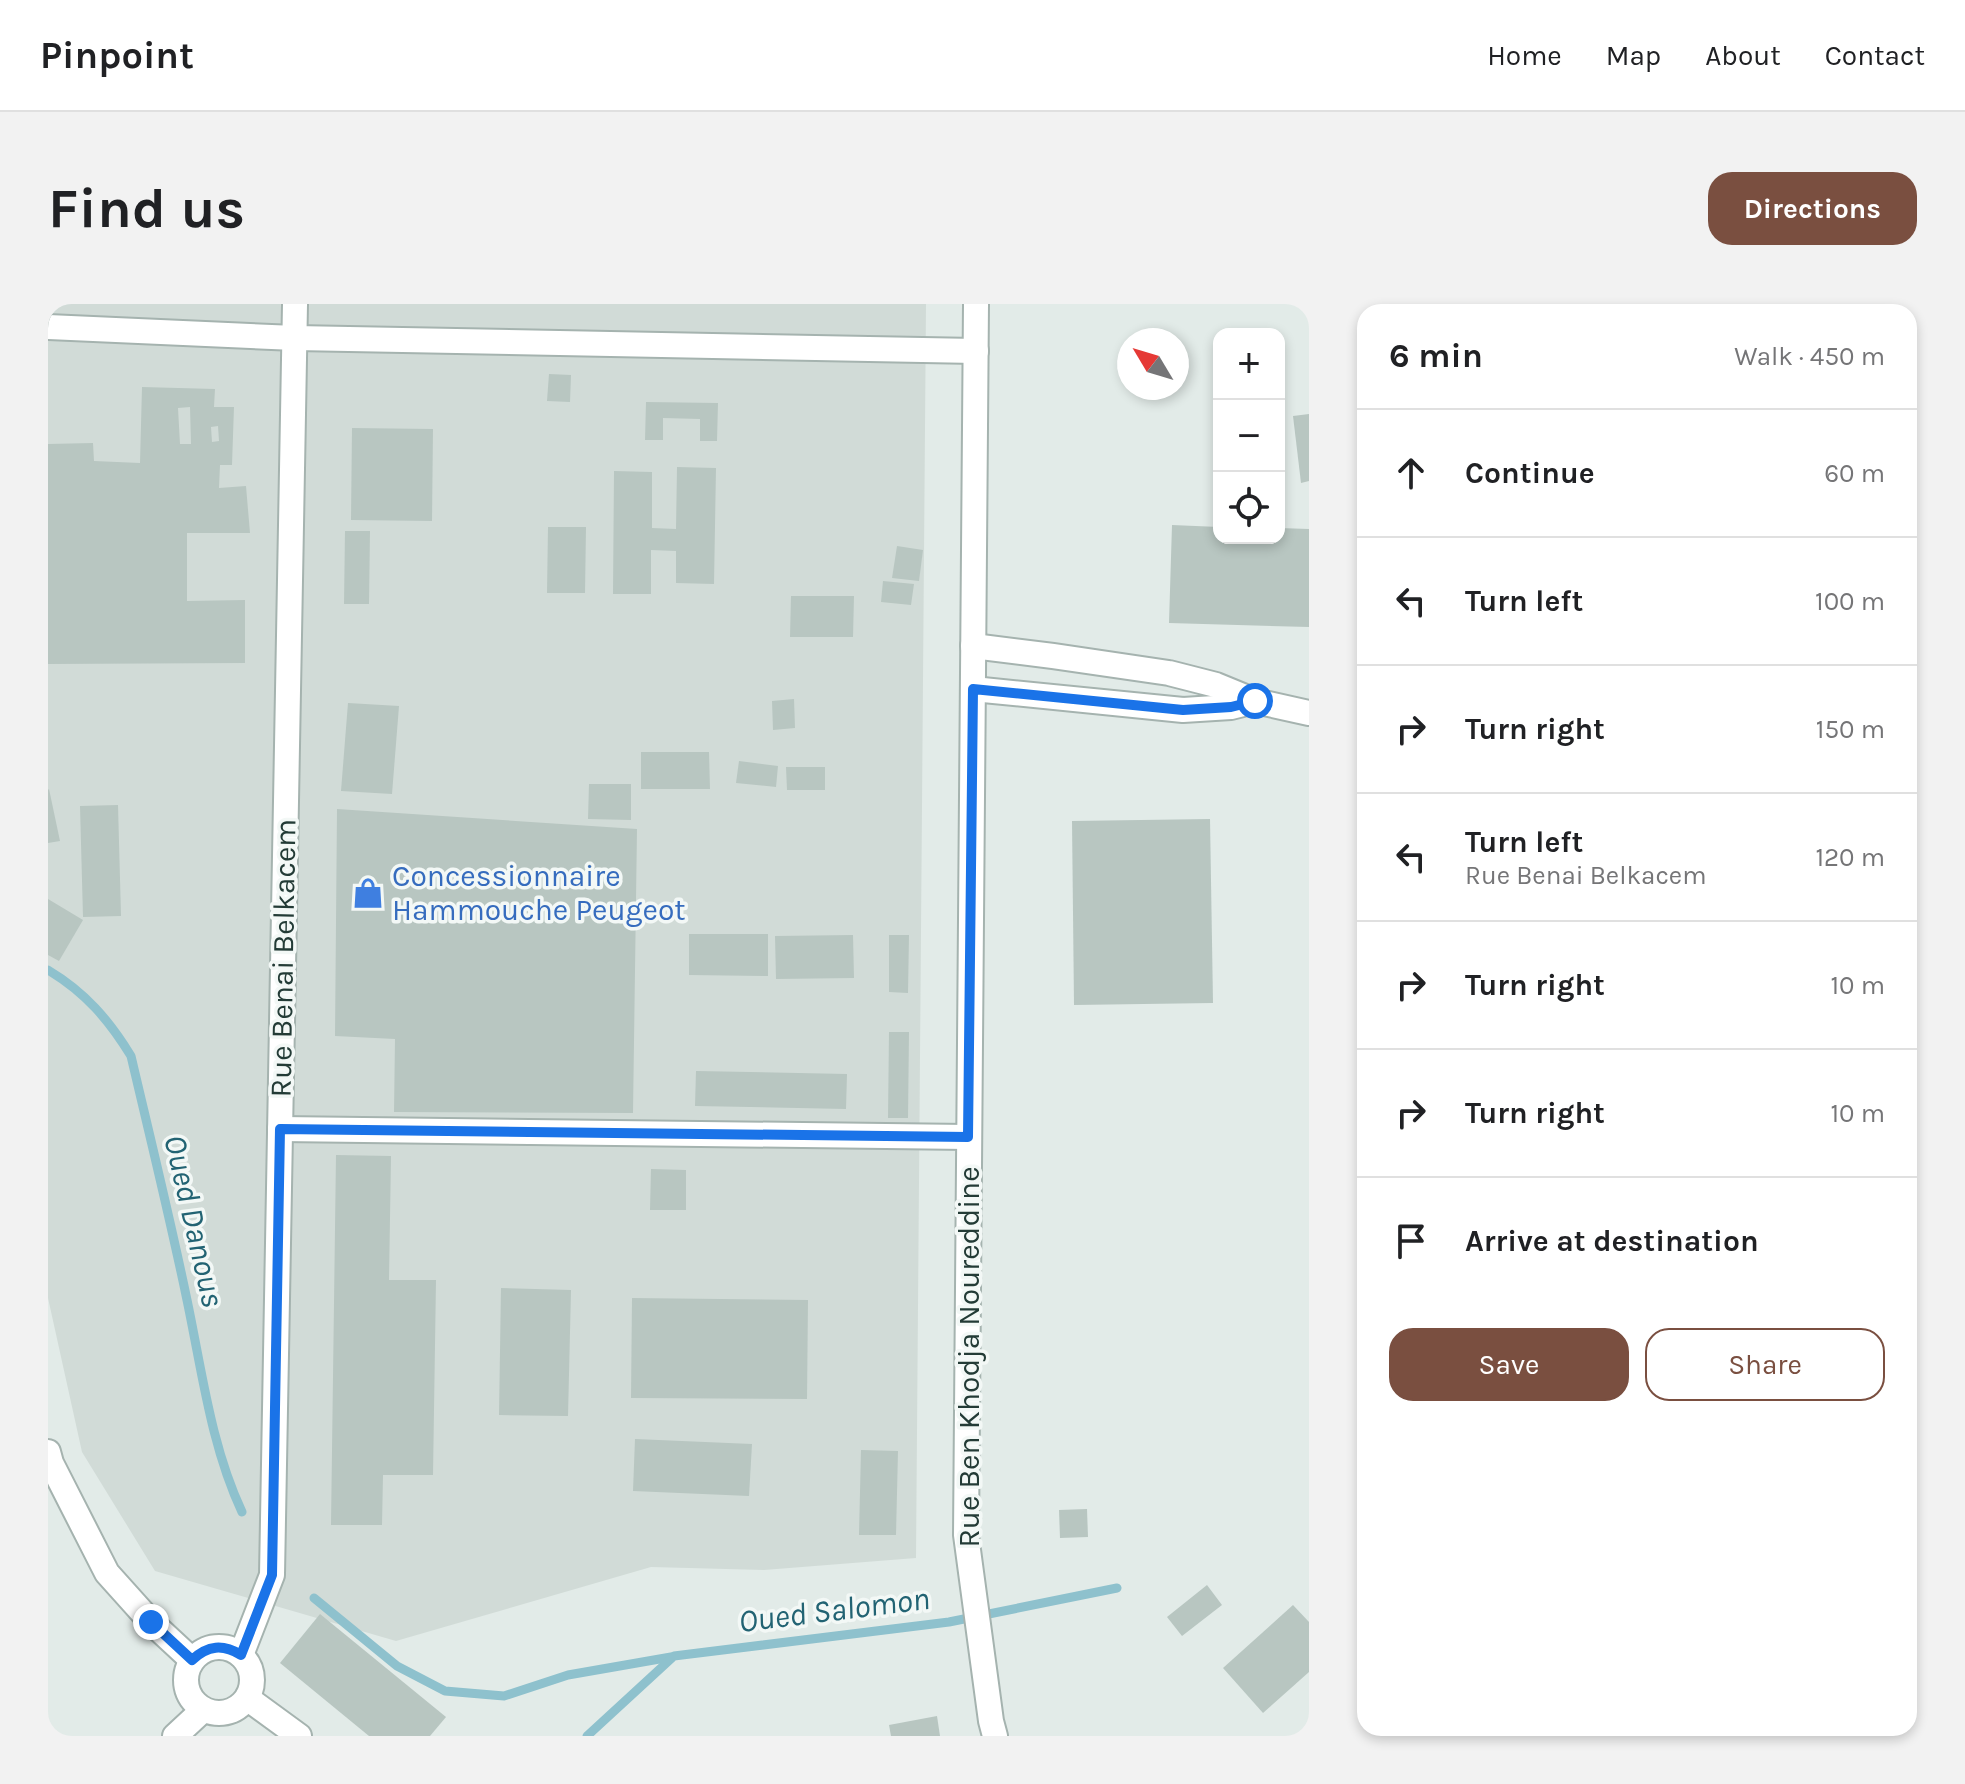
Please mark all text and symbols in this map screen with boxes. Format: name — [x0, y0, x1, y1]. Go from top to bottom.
text: Pinpoint — [40, 33, 194, 78]
text: Home — [1487, 39, 1562, 72]
text: Map — [1606, 39, 1661, 72]
text: About — [1705, 39, 1781, 72]
text: Contact — [1825, 39, 1925, 72]
button: Directions — [1708, 172, 1917, 245]
text: Find us — [48, 176, 245, 241]
north arrow — [1117, 328, 1189, 400]
map controls — [1213, 328, 1285, 544]
button: + — [1213, 328, 1285, 400]
text: 6 min — [1389, 336, 1483, 376]
text: Walk · 450 m — [1734, 341, 1885, 372]
button: − — [1213, 400, 1285, 472]
icon: ahead — [1389, 451, 1433, 495]
text: Continue — [1465, 455, 1595, 491]
text: 60 m — [1824, 458, 1885, 489]
button: locate — [1213, 472, 1285, 544]
icon: left — [1389, 579, 1433, 623]
text: Turn left — [1465, 583, 1583, 619]
text: 100 m — [1815, 586, 1885, 617]
route start — [1237, 683, 1273, 719]
icon: right — [1389, 707, 1433, 751]
text: Turn right — [1465, 711, 1605, 747]
text: 150 m — [1816, 714, 1885, 745]
street label: Rue Benai Belkacem — [263, 818, 303, 1098]
text: Turn left — [1465, 824, 1583, 860]
icon: left — [1389, 835, 1433, 879]
text: 120 m — [1815, 842, 1885, 873]
place label: Concessionnaire Hammouche Peugeot — [392, 858, 686, 928]
text: Rue Benai Belkacem — [1465, 860, 1706, 891]
shop icon: Concessionnaire Hammouche Peugeot — [351, 876, 385, 910]
icon: right — [1389, 963, 1433, 1007]
text: Turn right — [1465, 967, 1605, 1003]
text: 10 m — [1830, 970, 1885, 1001]
icon: right — [1389, 1091, 1433, 1135]
text: Turn right — [1465, 1095, 1605, 1131]
text: 10 m — [1830, 1098, 1885, 1129]
water label: Oued Danous — [156, 1131, 232, 1311]
street label: Rue Ben Khodja Noureddine — [951, 1166, 987, 1548]
icon: arrive — [1389, 1219, 1433, 1263]
text: Arrive at destination — [1465, 1223, 1759, 1259]
button: Save — [1389, 1328, 1629, 1401]
button: Share — [1645, 1328, 1885, 1401]
water label: Oued Salomon — [736, 1580, 932, 1640]
route end — [133, 1604, 169, 1640]

